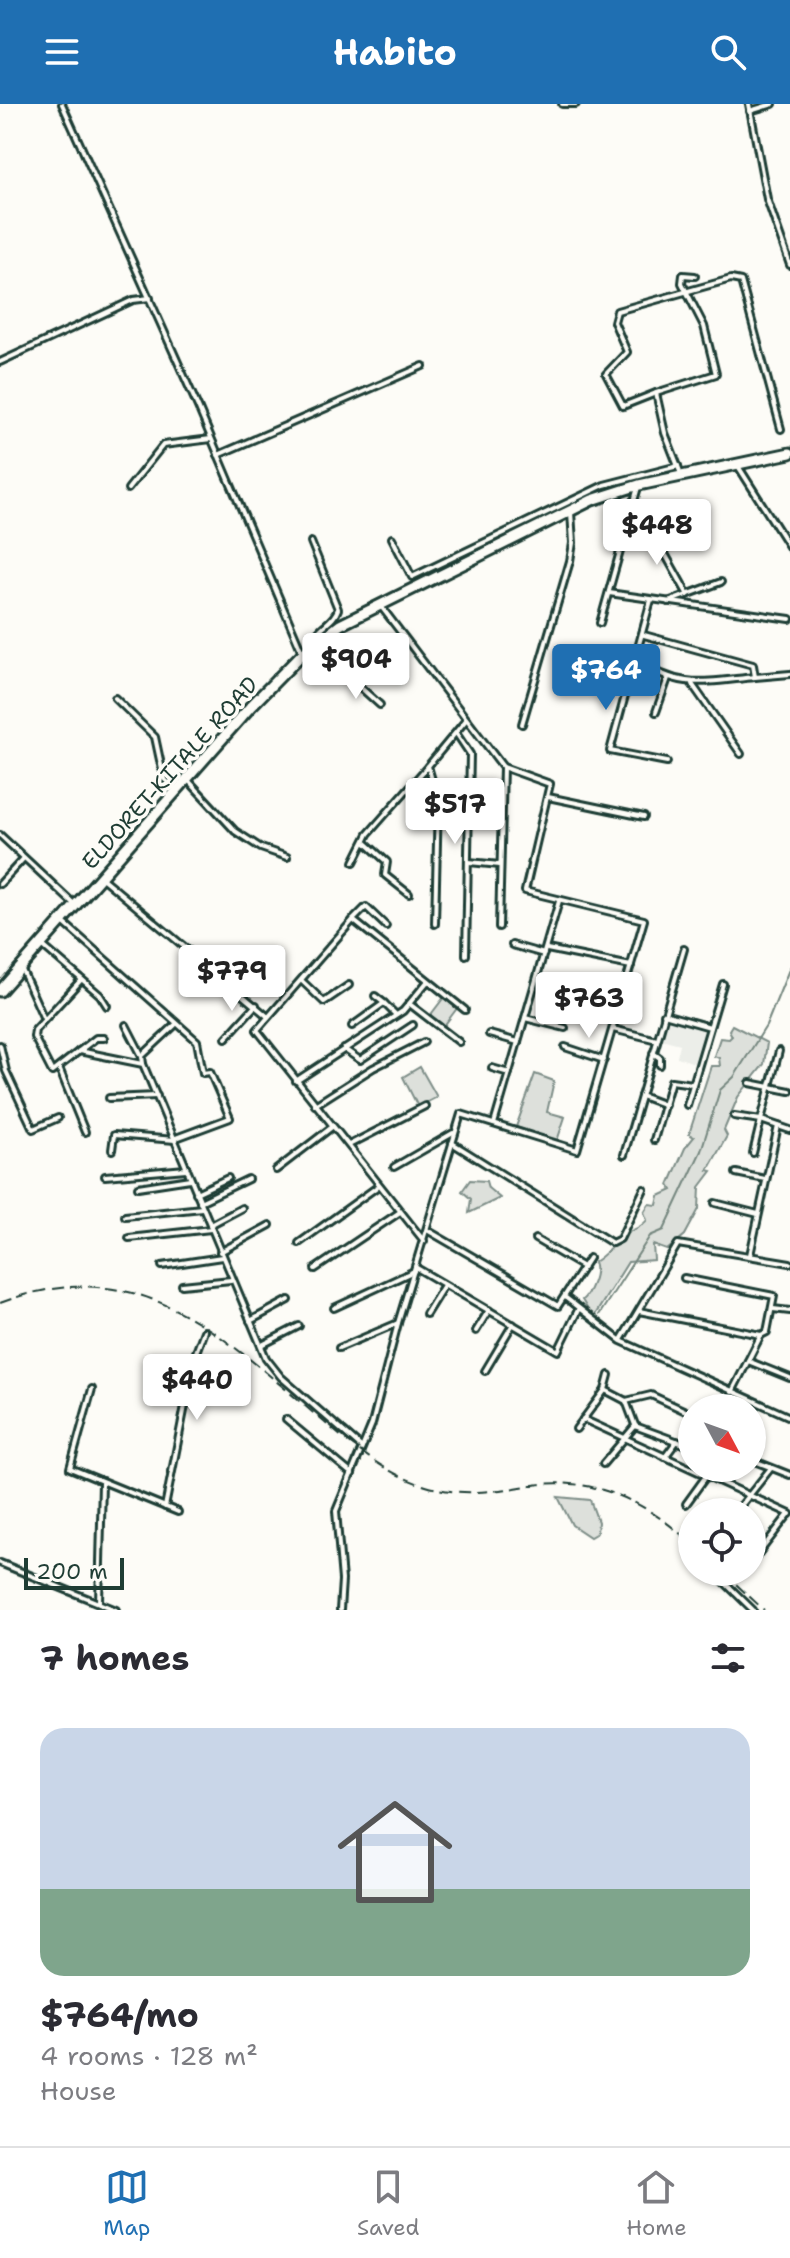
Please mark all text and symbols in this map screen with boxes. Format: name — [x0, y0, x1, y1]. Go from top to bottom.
text: Habito — [333, 28, 457, 77]
icon: menu — [40, 30, 84, 74]
icon: search — [706, 30, 750, 74]
pin: $448 — [610, 499, 704, 567]
text: $448 — [621, 507, 693, 542]
pin: $904 — [309, 633, 403, 701]
text: $904 — [320, 641, 392, 676]
pin: $764 — [559, 644, 653, 712]
text: $764 — [570, 652, 642, 687]
street label: ELDORET-KITALE ROAD — [75, 670, 265, 876]
pin: $517 — [408, 778, 502, 846]
text: $517 — [424, 786, 486, 821]
pin: $779 — [185, 945, 279, 1013]
text: $779 — [196, 953, 268, 988]
pin: $763 — [542, 972, 636, 1040]
text: $763 — [554, 980, 624, 1015]
pin: $440 — [150, 1354, 244, 1422]
text: $440 — [161, 1362, 233, 1397]
north arrow — [678, 1394, 766, 1482]
map controls — [678, 1394, 766, 1586]
button: locate — [678, 1498, 766, 1586]
scale bar — [24, 1554, 124, 1590]
text: 200 m — [36, 1557, 108, 1586]
text: 7 homes — [40, 1635, 189, 1681]
icon: filters — [706, 1636, 750, 1680]
icon: home — [323, 1780, 467, 1924]
text: $764/mo — [40, 1992, 199, 2038]
text: 4 rooms · 128 m² — [40, 2038, 258, 2073]
text: House — [40, 2073, 116, 2108]
tab: Map — [103, 2165, 150, 2242]
tab: Saved — [357, 2165, 420, 2242]
tab: Home — [626, 2165, 687, 2242]

